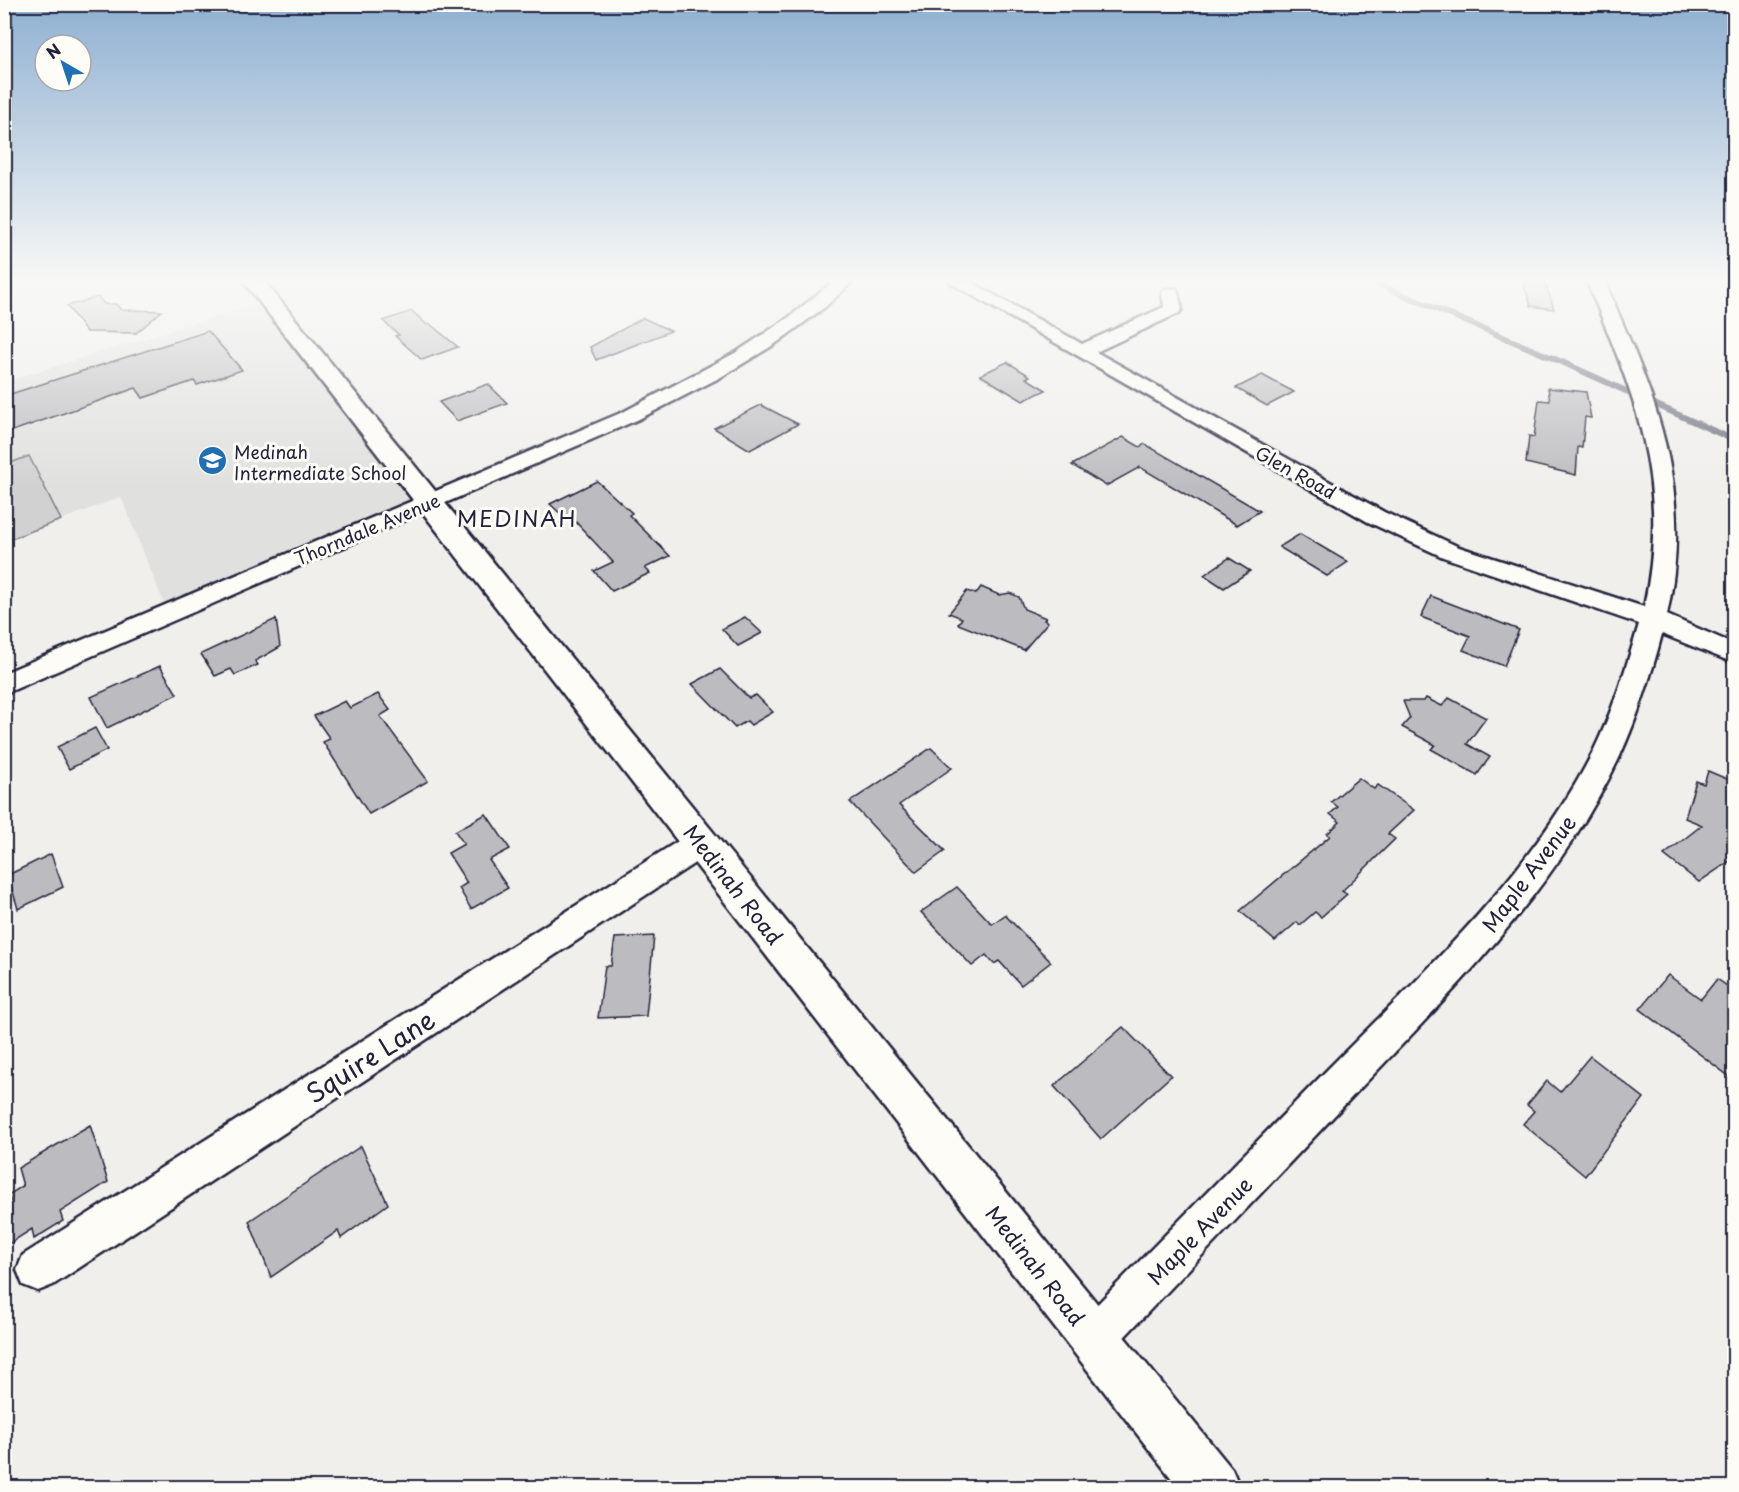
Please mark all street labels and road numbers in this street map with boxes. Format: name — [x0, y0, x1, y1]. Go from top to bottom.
street label: Glen Road — [1251, 439, 1341, 505]
street label: Thorndale Avenue — [290, 486, 444, 572]
street label: Maple Avenue — [1473, 808, 1583, 938]
street label: Medinah Road — [677, 817, 791, 951]
street label: Squire Lane — [298, 1000, 442, 1112]
street label: Maple Avenue — [1139, 1169, 1259, 1291]
street label: Medinah Road — [979, 1198, 1093, 1332]

